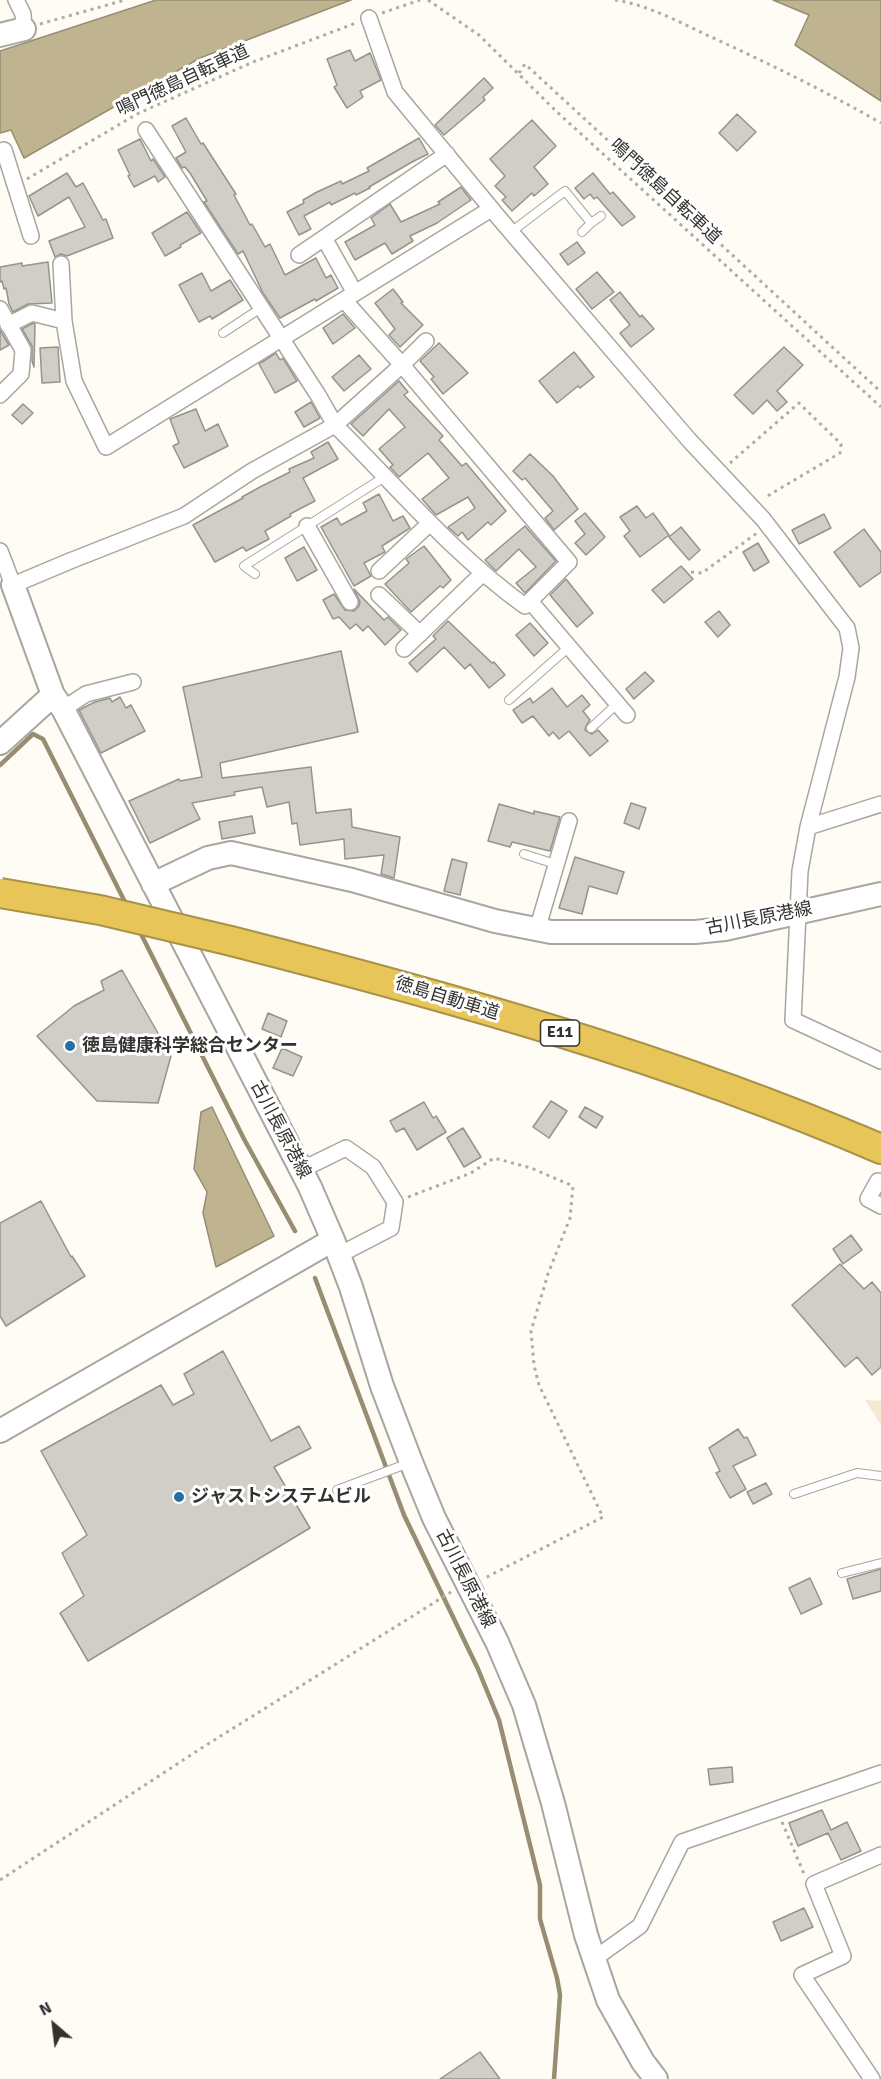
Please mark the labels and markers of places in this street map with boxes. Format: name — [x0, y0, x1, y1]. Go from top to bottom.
place label: 徳島健康科学総合センター — [82, 1035, 298, 1057]
marker: 徳島健康科学総合センター — [63, 1039, 77, 1053]
place label: ジャストシステムビル — [191, 1486, 371, 1508]
marker: ジャストシステムビル — [172, 1490, 186, 1504]

